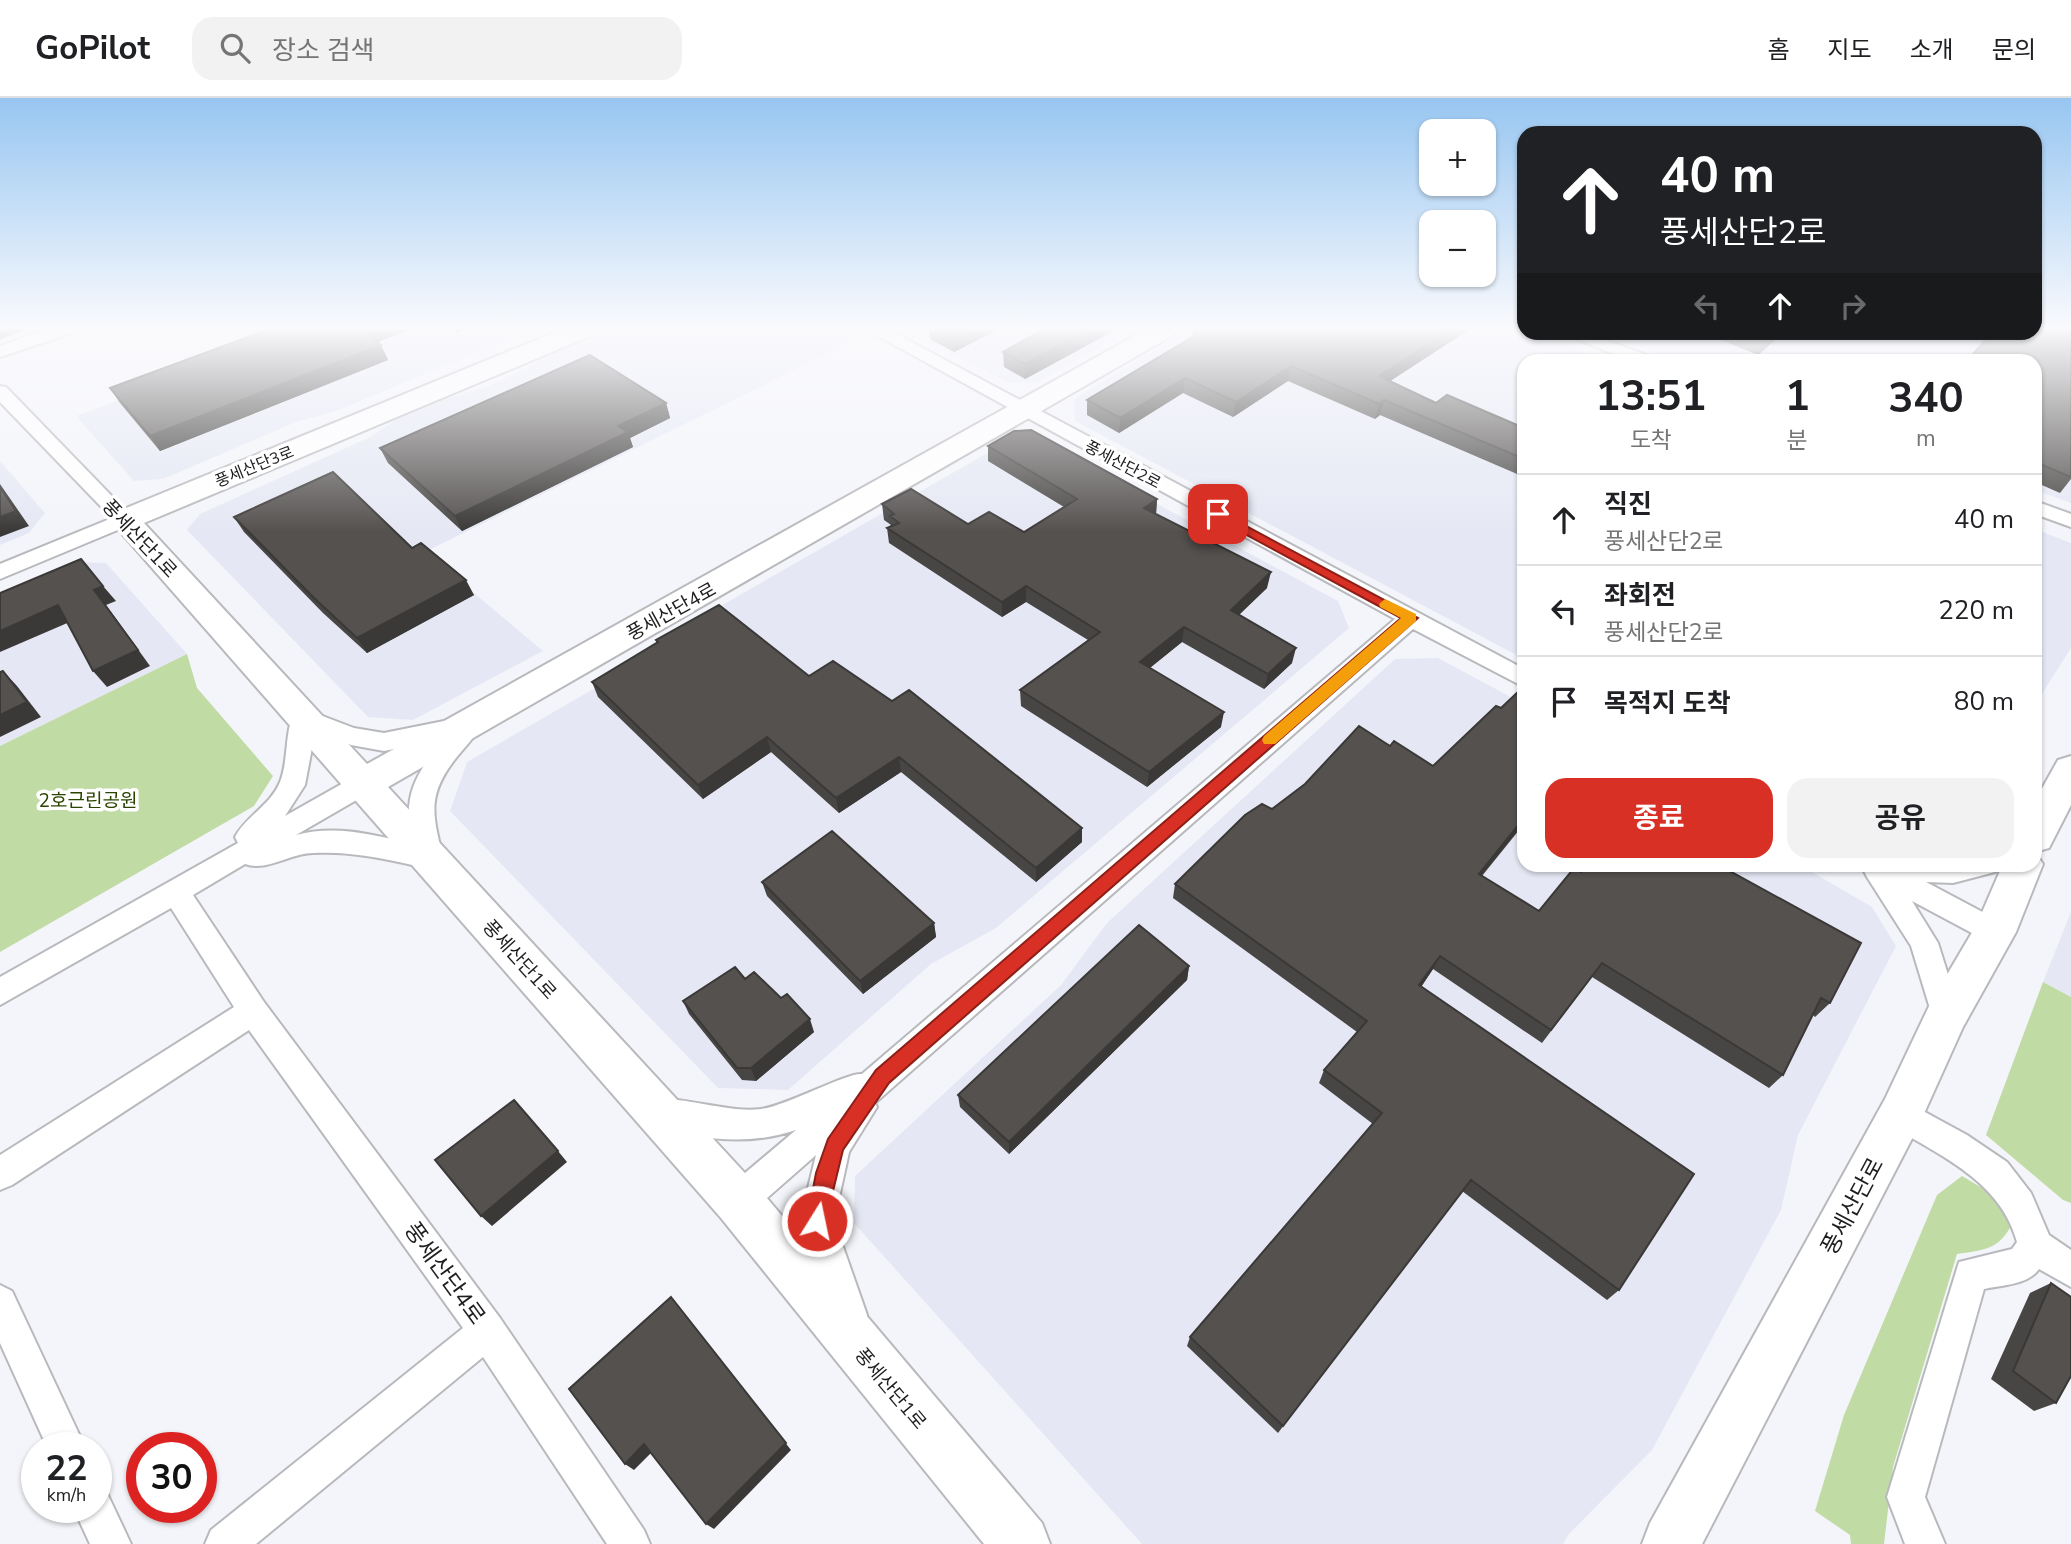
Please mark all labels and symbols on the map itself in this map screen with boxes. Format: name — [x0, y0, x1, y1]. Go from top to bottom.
street label: 풍세산단2로 — [1081, 436, 1165, 494]
street label: 풍세산단3로 — [212, 441, 297, 493]
pin — [1188, 484, 1248, 544]
street label: 풍세산단1로 — [96, 494, 182, 584]
street label: 풍세산단4로 — [622, 577, 721, 647]
park label: 2호근린공원 — [39, 788, 137, 814]
street label: 풍세산단1로 — [477, 914, 562, 1005]
street label: 풍세산단로 — [1814, 1152, 1891, 1260]
position arrow — [780, 1184, 854, 1258]
street label: 풍세산단4로 — [397, 1216, 492, 1331]
street label: 풍세산단1로 — [849, 1342, 932, 1435]
speed limit sign: 30 — [126, 1432, 217, 1523]

